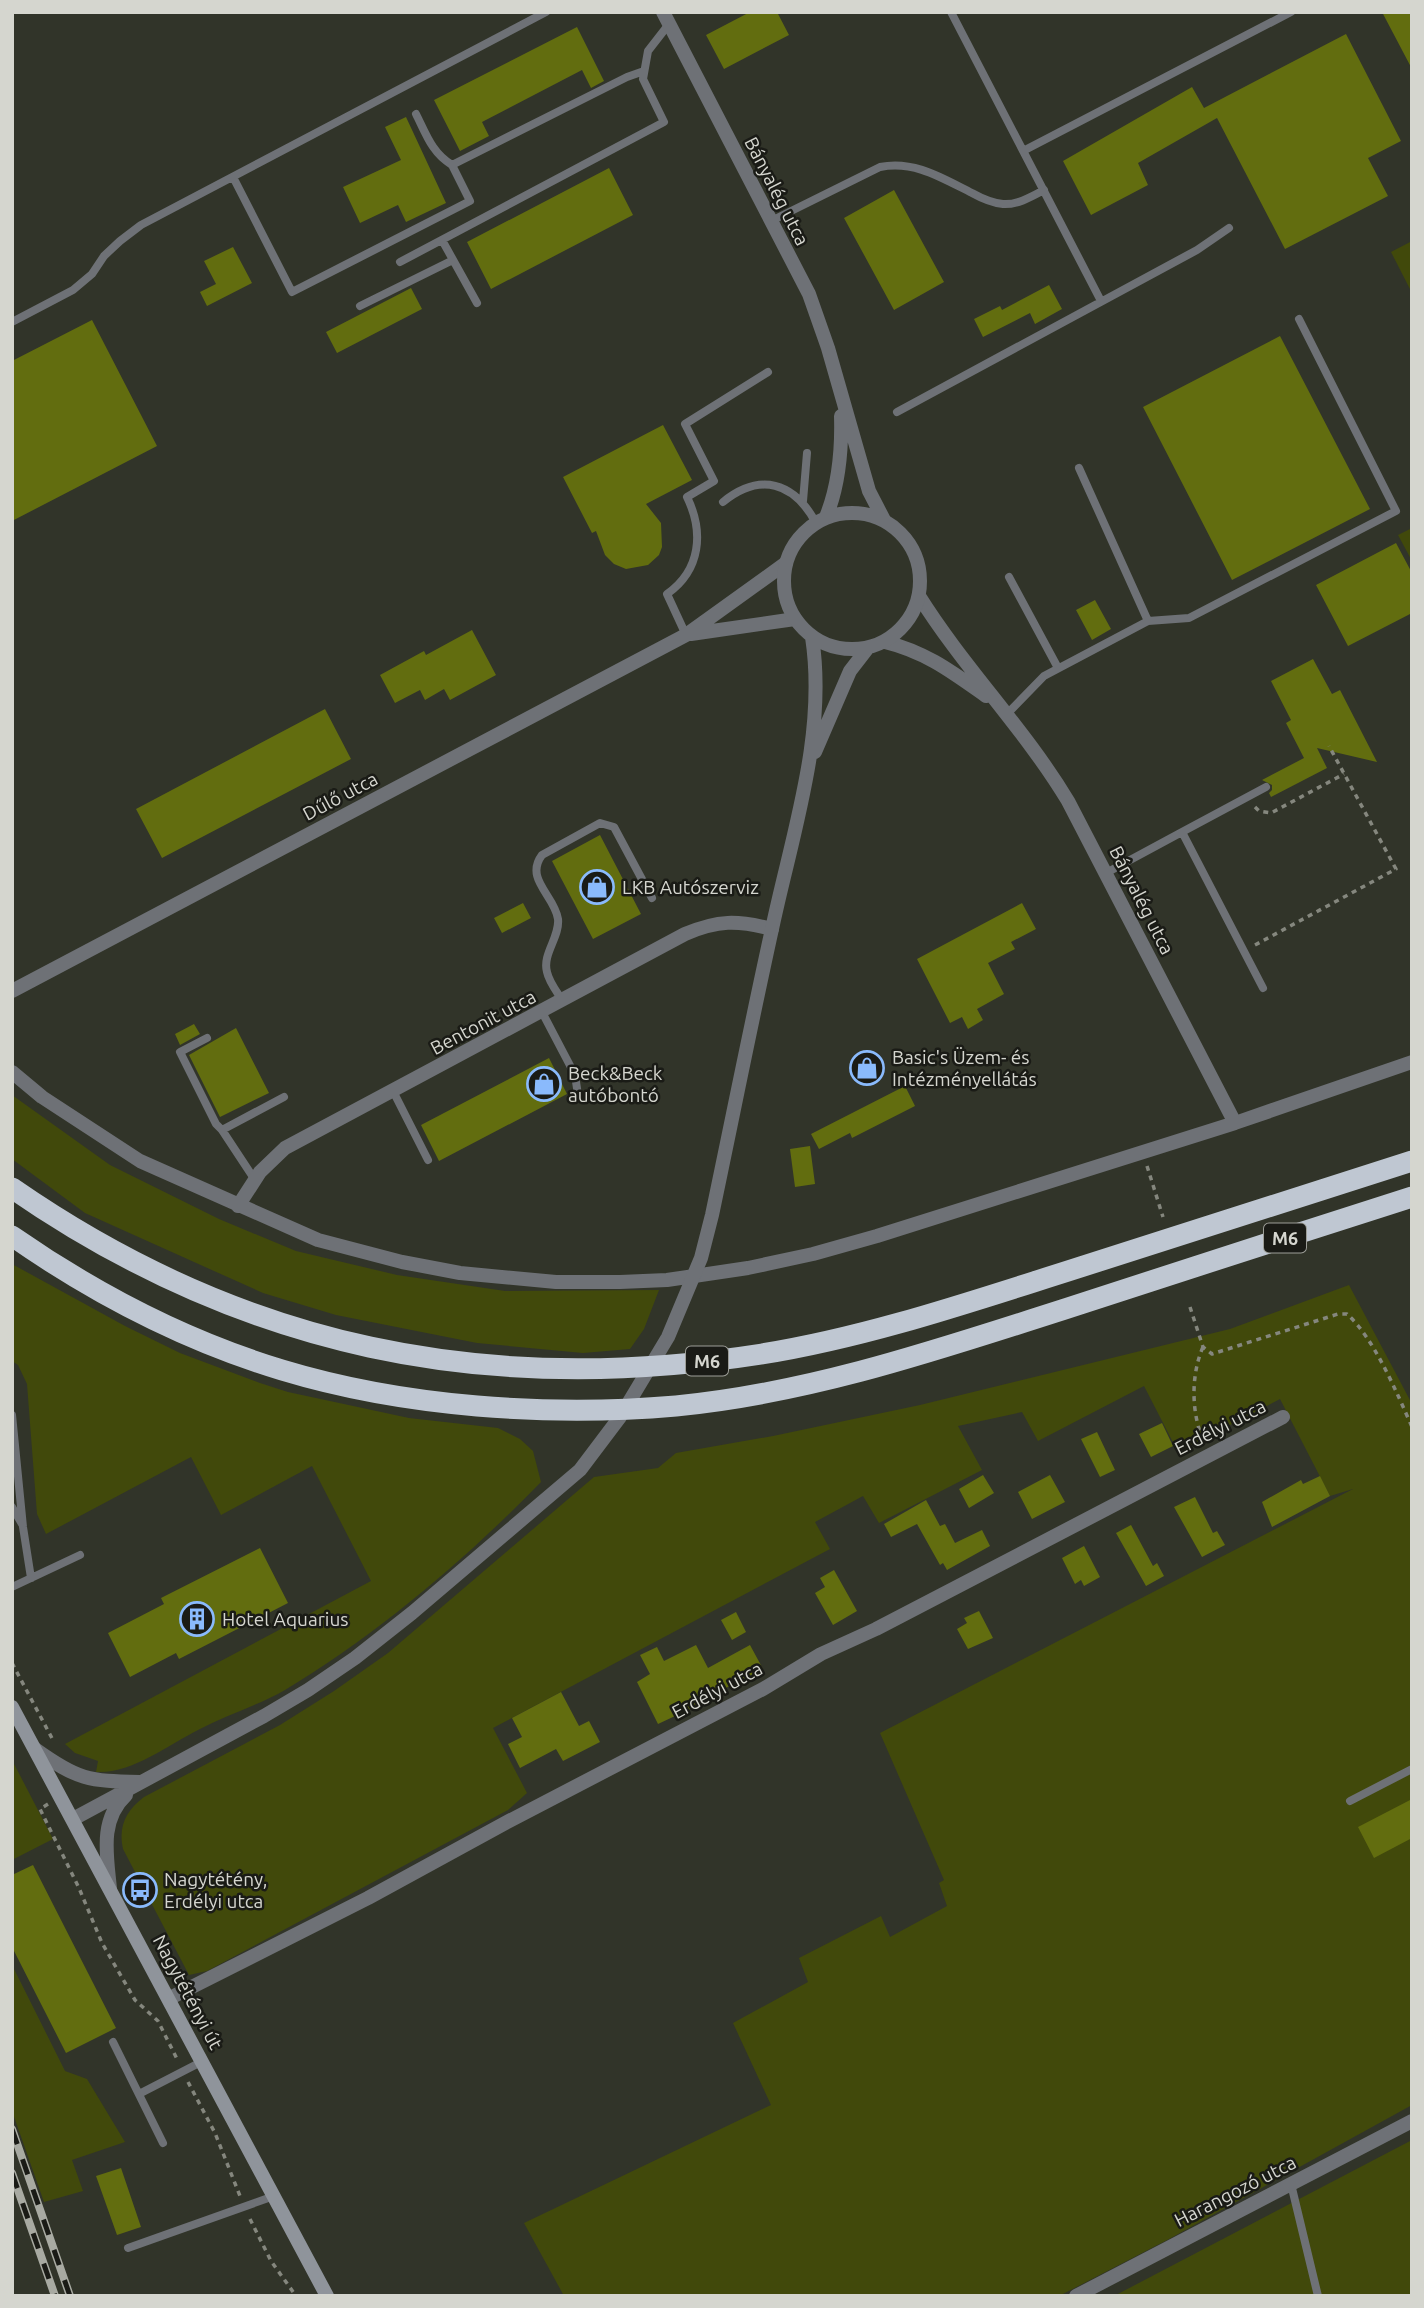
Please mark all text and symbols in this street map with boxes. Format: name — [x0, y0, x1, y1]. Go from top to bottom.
street label: Bányalég utca — [740, 133, 814, 249]
street label: Dűlő utca — [299, 767, 381, 825]
street label: Bányalég utca — [1105, 842, 1179, 958]
shop icon: LKB Autószerviz — [578, 868, 616, 906]
place label: LKB Autószerviz — [622, 876, 759, 898]
street label: Bentonit utca — [427, 985, 539, 1059]
place label: Basic's Üzem- és Intézményellátás — [892, 1046, 1037, 1090]
shop icon: Basic's Üzem- és Intézményellátás — [848, 1049, 886, 1087]
place label: Beck&Beck autóbontó — [568, 1062, 663, 1106]
shop icon: Beck&Beck autóbontó — [525, 1065, 563, 1103]
road number: M6 — [1264, 1224, 1306, 1252]
road number: M6 — [686, 1346, 728, 1376]
street label: Erdélyi utca — [1171, 1395, 1269, 1459]
building icon: Hotel Aquarius — [178, 1600, 216, 1638]
place label: Hotel Aquarius — [222, 1608, 349, 1630]
street label: Erdélyi utca — [668, 1657, 766, 1723]
place label: Nagytétény, Erdélyi utca — [164, 1868, 267, 1912]
bus stop icon: Nagytétény, Erdélyi utca — [121, 1871, 159, 1909]
street label: Nagytétényi út — [149, 1931, 228, 2053]
street label: Harangozó utca — [1171, 2151, 1299, 2231]

